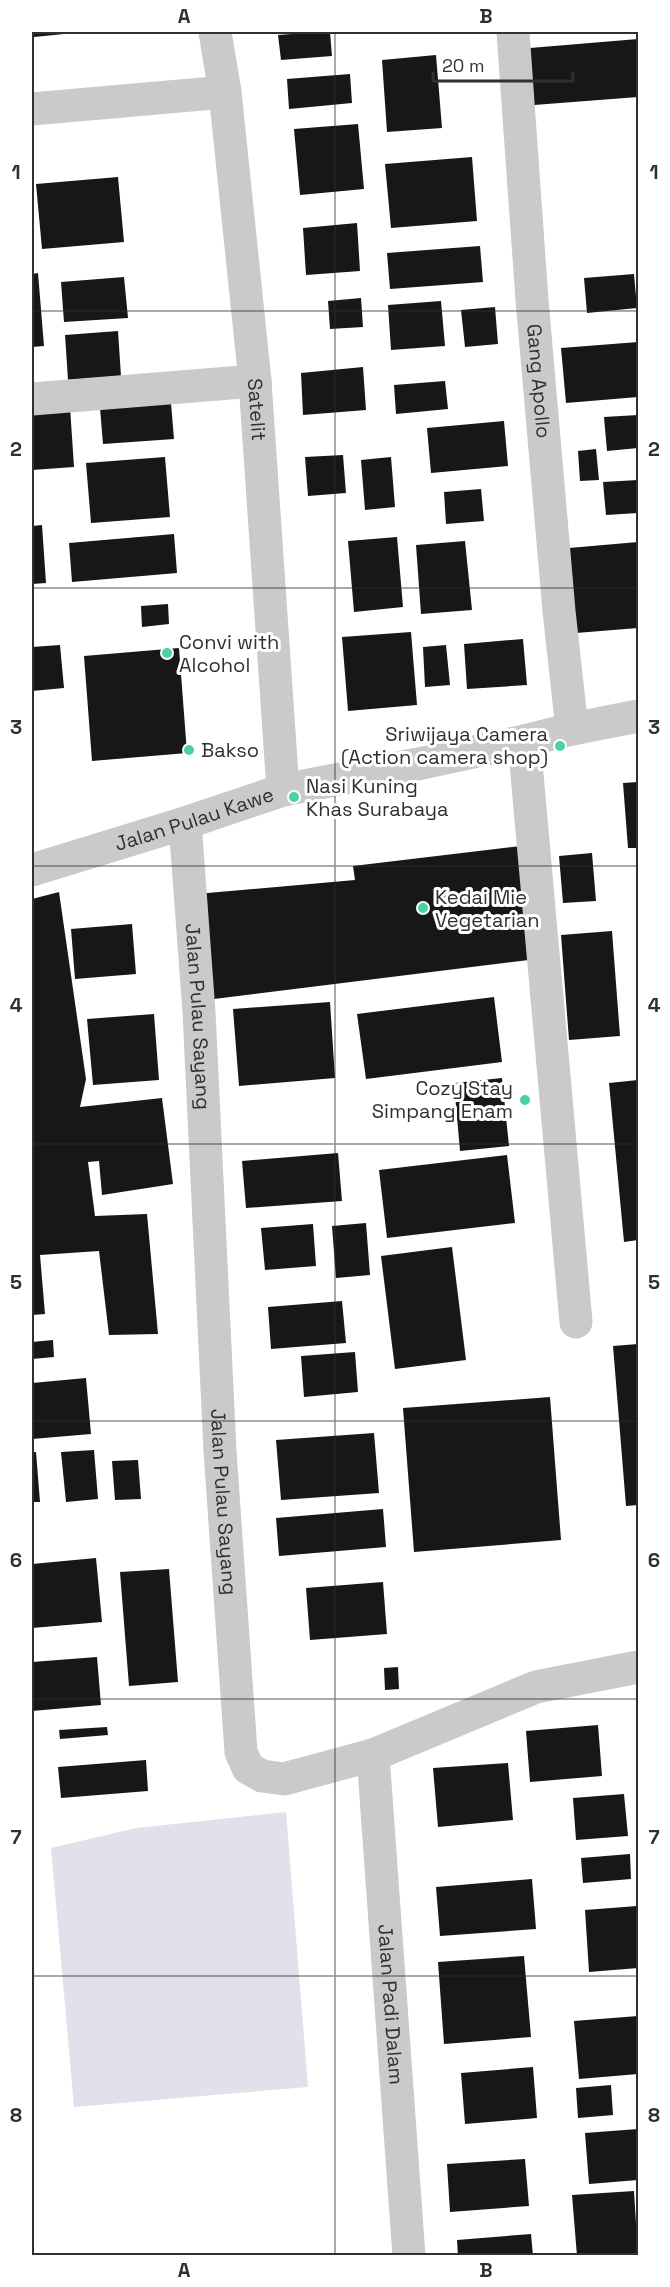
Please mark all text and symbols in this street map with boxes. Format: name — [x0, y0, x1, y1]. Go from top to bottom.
text: A — [178, 3, 191, 29]
text: B — [479, 3, 493, 29]
scale bar — [433, 45, 572, 83]
text: 20 m — [442, 54, 485, 77]
text: 1 — [11, 159, 21, 185]
text: 1 — [649, 159, 659, 185]
street label: Gang Apollo — [521, 323, 557, 439]
street label: Satelit — [242, 377, 272, 442]
text: 2 — [10, 436, 22, 462]
text: 2 — [648, 436, 660, 462]
place label: Convi with Alcohol — [179, 629, 279, 678]
marker: Convi with Alcohol — [160, 646, 174, 660]
text: 3 — [10, 714, 22, 740]
text: 3 — [648, 714, 660, 740]
place label: Sriwijaya Camera (Action camera shop) — [341, 721, 548, 770]
place label: Bakso — [201, 737, 259, 763]
marker: Sriwijaya Camera (Action camera shop) — [553, 739, 567, 753]
marker: Bakso — [182, 743, 196, 757]
place label: Nasi Kuning Khas Surabaya — [306, 773, 449, 822]
street label: Jalan Pulau Kawe — [111, 781, 277, 857]
marker: Nasi Kuning Khas Surabaya — [287, 790, 301, 804]
place label: Kedai Mie Vegetarian — [435, 884, 540, 933]
marker: Kedai Mie Vegetarian — [416, 901, 430, 915]
street label: Jalan Pulau Sayang — [179, 922, 217, 1110]
text: 4 — [10, 992, 23, 1018]
text: 4 — [648, 992, 661, 1018]
place label: Cozy Stay Simpang Enam — [372, 1075, 513, 1124]
marker: Cozy Stay Simpang Enam — [518, 1093, 532, 1107]
text: 5 — [10, 1269, 22, 1295]
text: 5 — [648, 1269, 660, 1295]
street label: Jalan Pulau Sayang — [205, 1408, 243, 1596]
text: 6 — [10, 1547, 22, 1573]
text: 6 — [648, 1547, 660, 1573]
text: 7 — [10, 1824, 22, 1850]
text: 7 — [648, 1824, 660, 1850]
street label: Jalan Padi Dalam — [372, 1923, 410, 2086]
text: 8 — [10, 2102, 22, 2128]
text: 8 — [648, 2102, 660, 2128]
text: A — [178, 2257, 191, 2283]
text: B — [479, 2257, 493, 2283]

